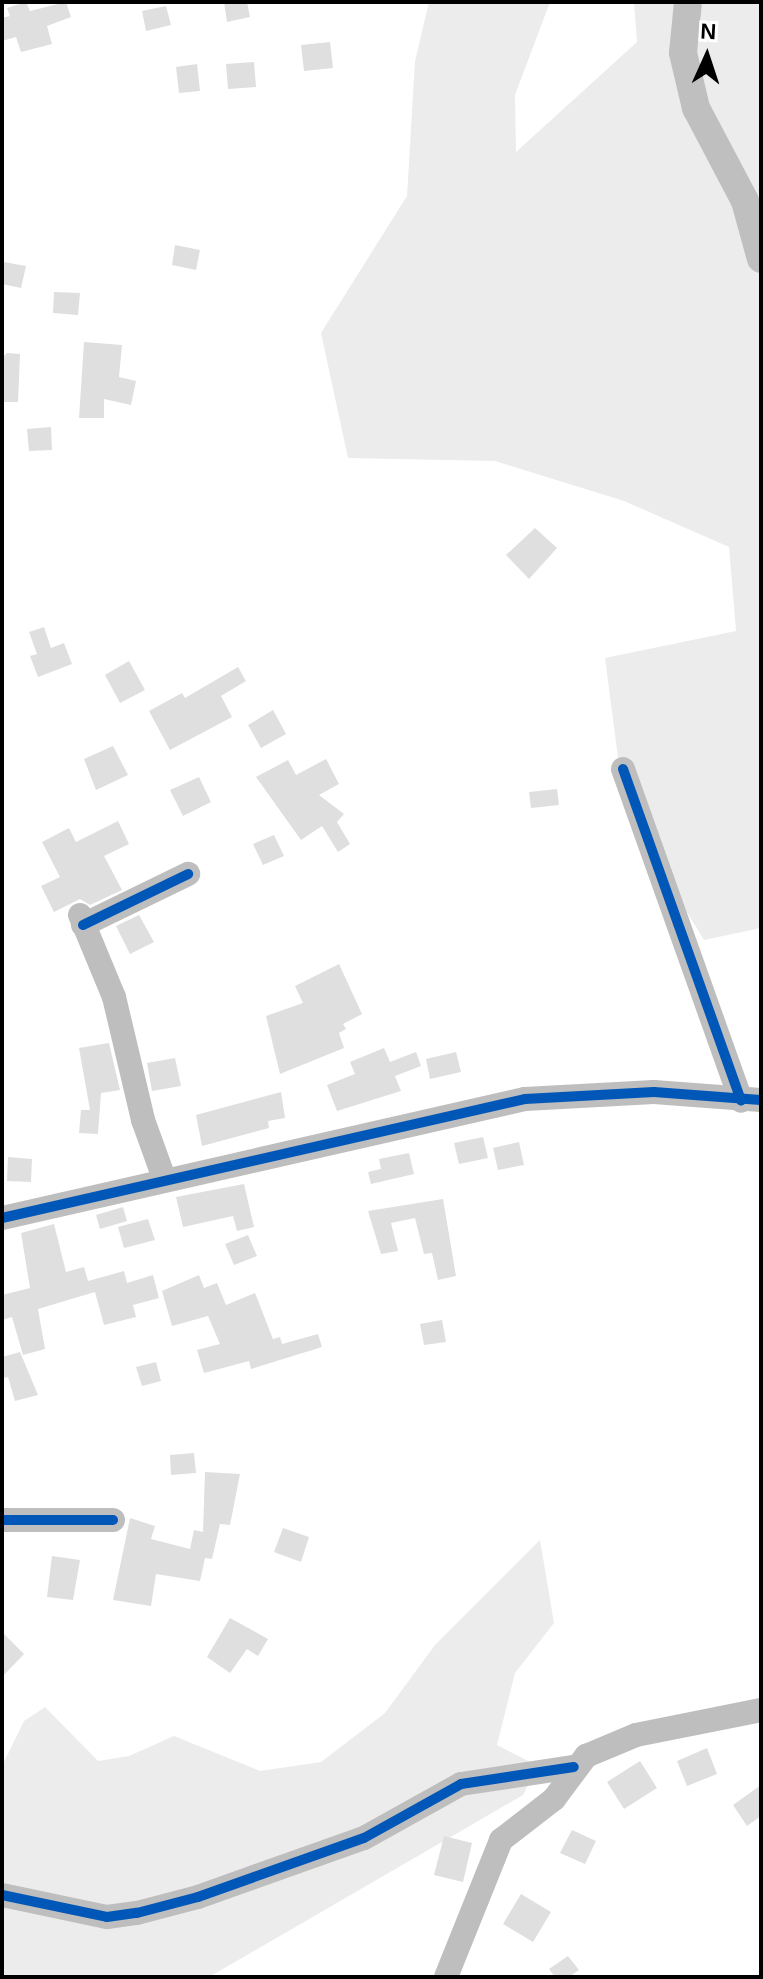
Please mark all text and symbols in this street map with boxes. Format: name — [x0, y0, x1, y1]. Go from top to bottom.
north arrow — [667, 16, 747, 96]
text: N — [700, 19, 717, 44]

